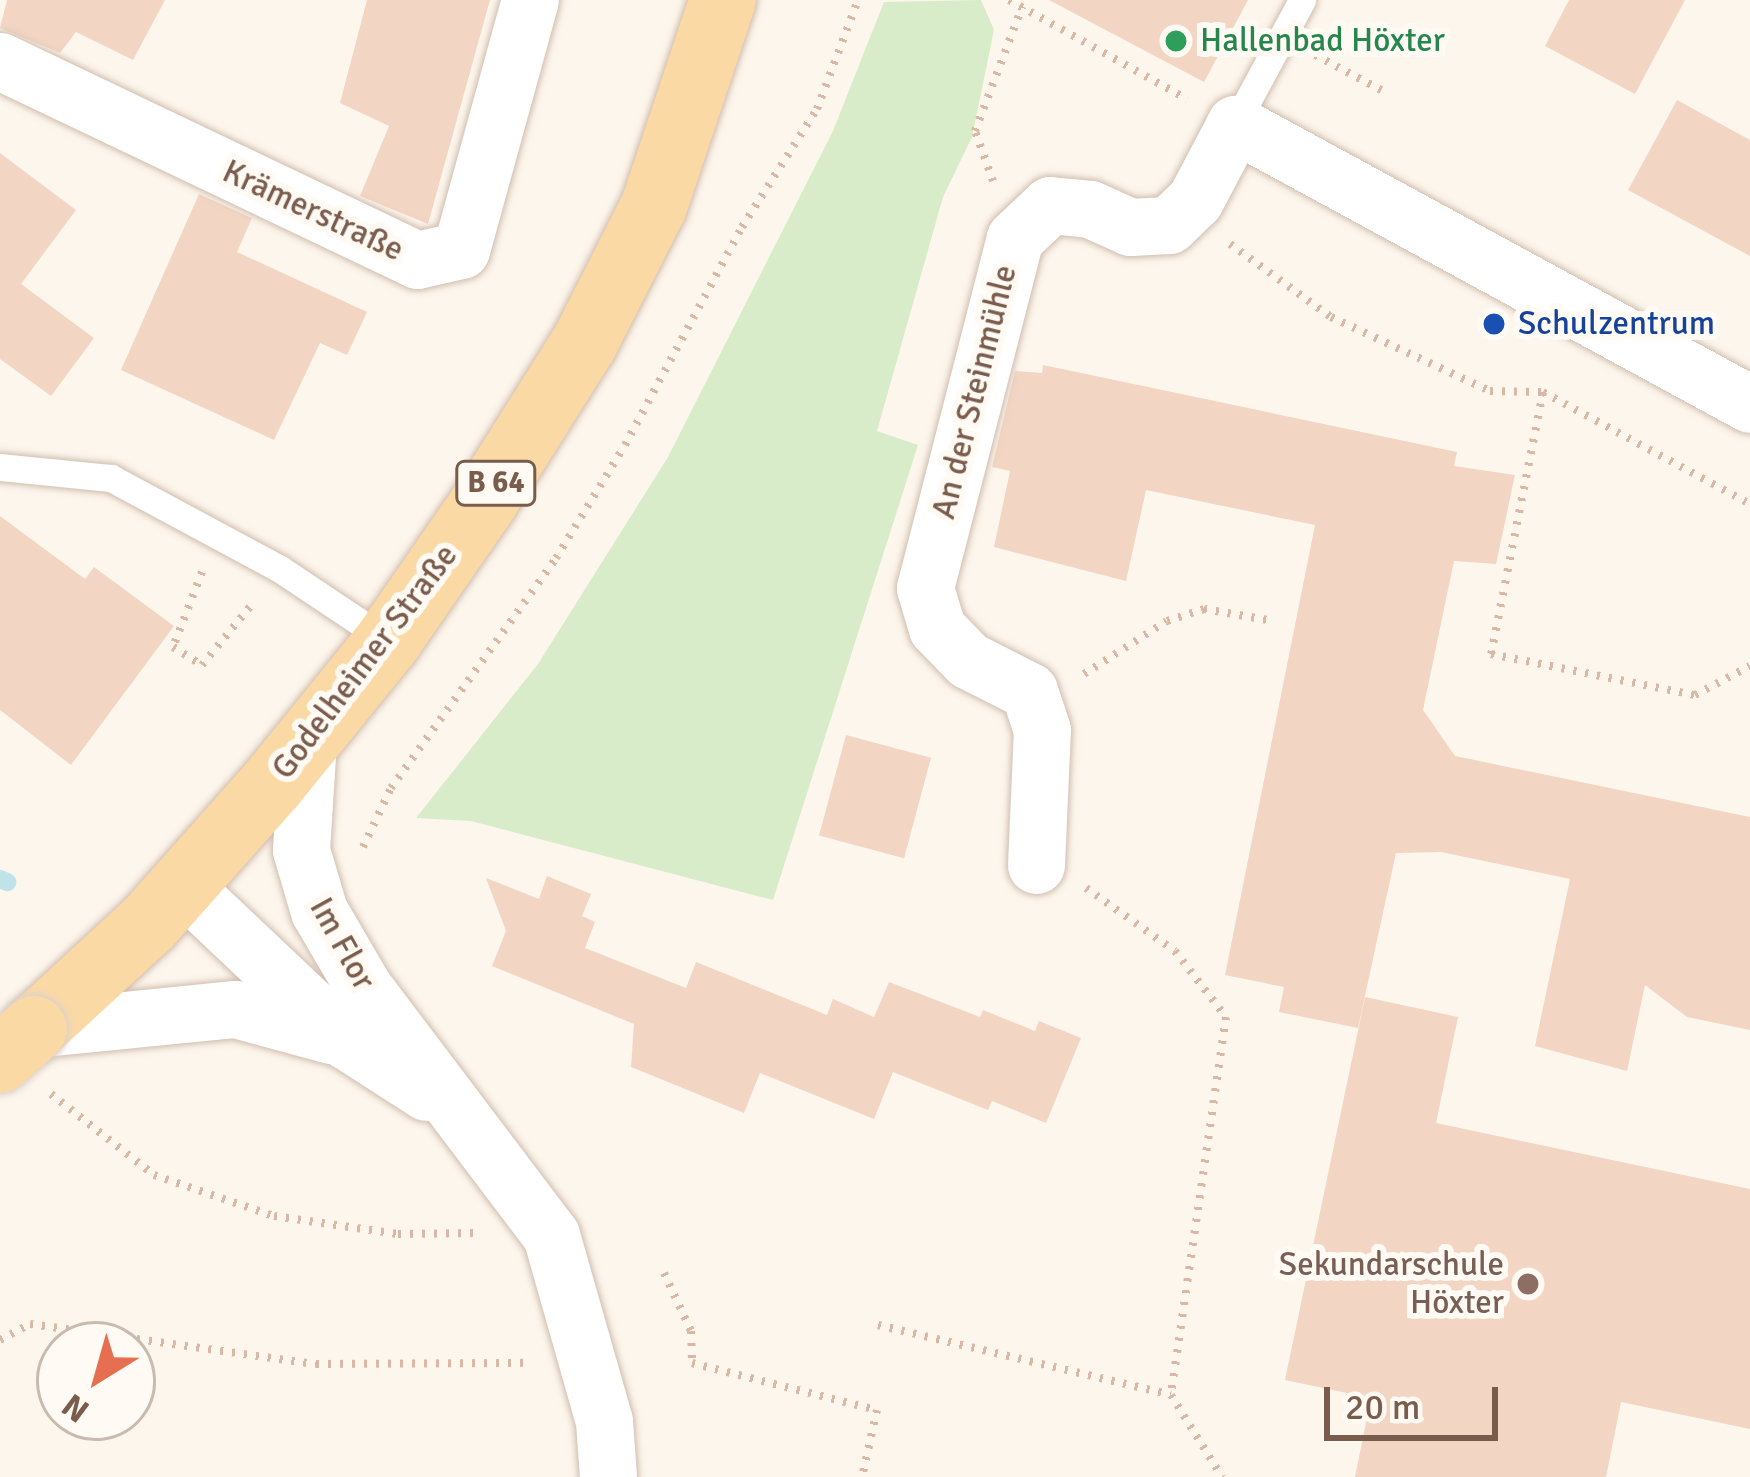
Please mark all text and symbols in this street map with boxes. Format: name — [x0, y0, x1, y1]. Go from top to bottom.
place label: Hallenbad Höxter — [1200, 21, 1445, 61]
marker: Hallenbad Höxter — [1163, 28, 1189, 54]
street label: Krämerstraße — [216, 152, 410, 270]
street label: An der Steinmühle — [924, 261, 1026, 523]
place label: Schulzentrum — [1518, 304, 1715, 344]
marker: Schulzentrum — [1481, 311, 1507, 337]
road number: B 64 — [454, 459, 538, 507]
street label: Godelheimer Straße — [264, 537, 466, 787]
street label: Im Flor — [301, 891, 383, 997]
place label: Sekundarschule Höxter — [1279, 1245, 1504, 1323]
marker: Sekundarschule Höxter — [1515, 1271, 1541, 1297]
north arrow — [36, 1321, 156, 1441]
scale bar — [1330, 1363, 1504, 1437]
text: N — [54, 1384, 97, 1431]
text: 20 m — [1345, 1385, 1421, 1430]

